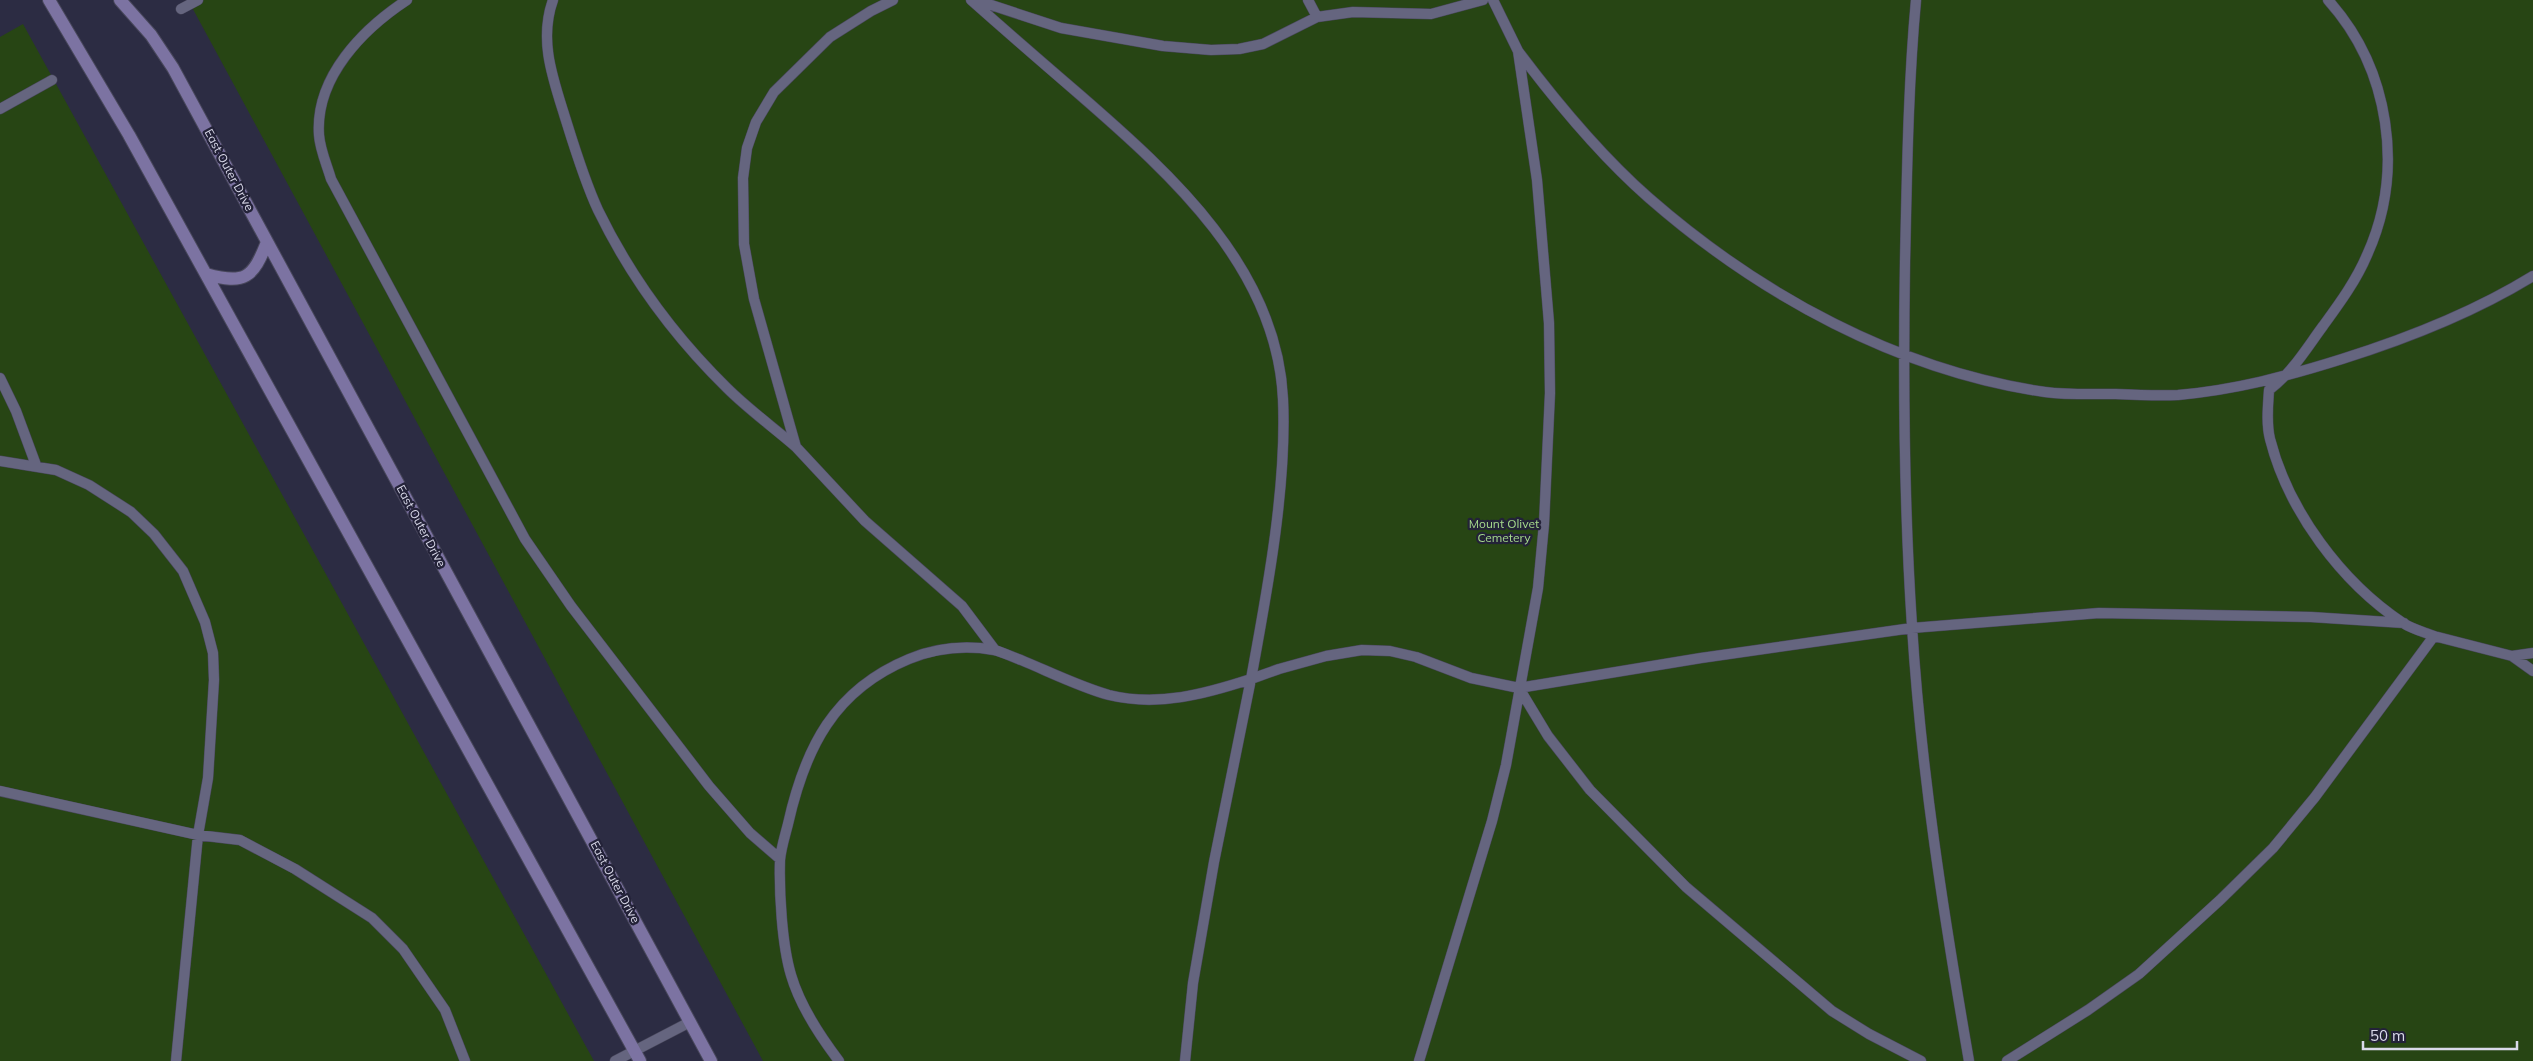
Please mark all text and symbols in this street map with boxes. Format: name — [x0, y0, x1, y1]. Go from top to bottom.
street label: East Outer Drive — [202, 126, 257, 213]
street label: East Outer Drive — [394, 482, 449, 569]
park label: Mount Olivet Cemetery — [1469, 516, 1539, 545]
street label: East Outer Drive — [588, 838, 643, 925]
scale bar — [2363, 1018, 2517, 1050]
text: 50 m — [2370, 1026, 2405, 1045]

